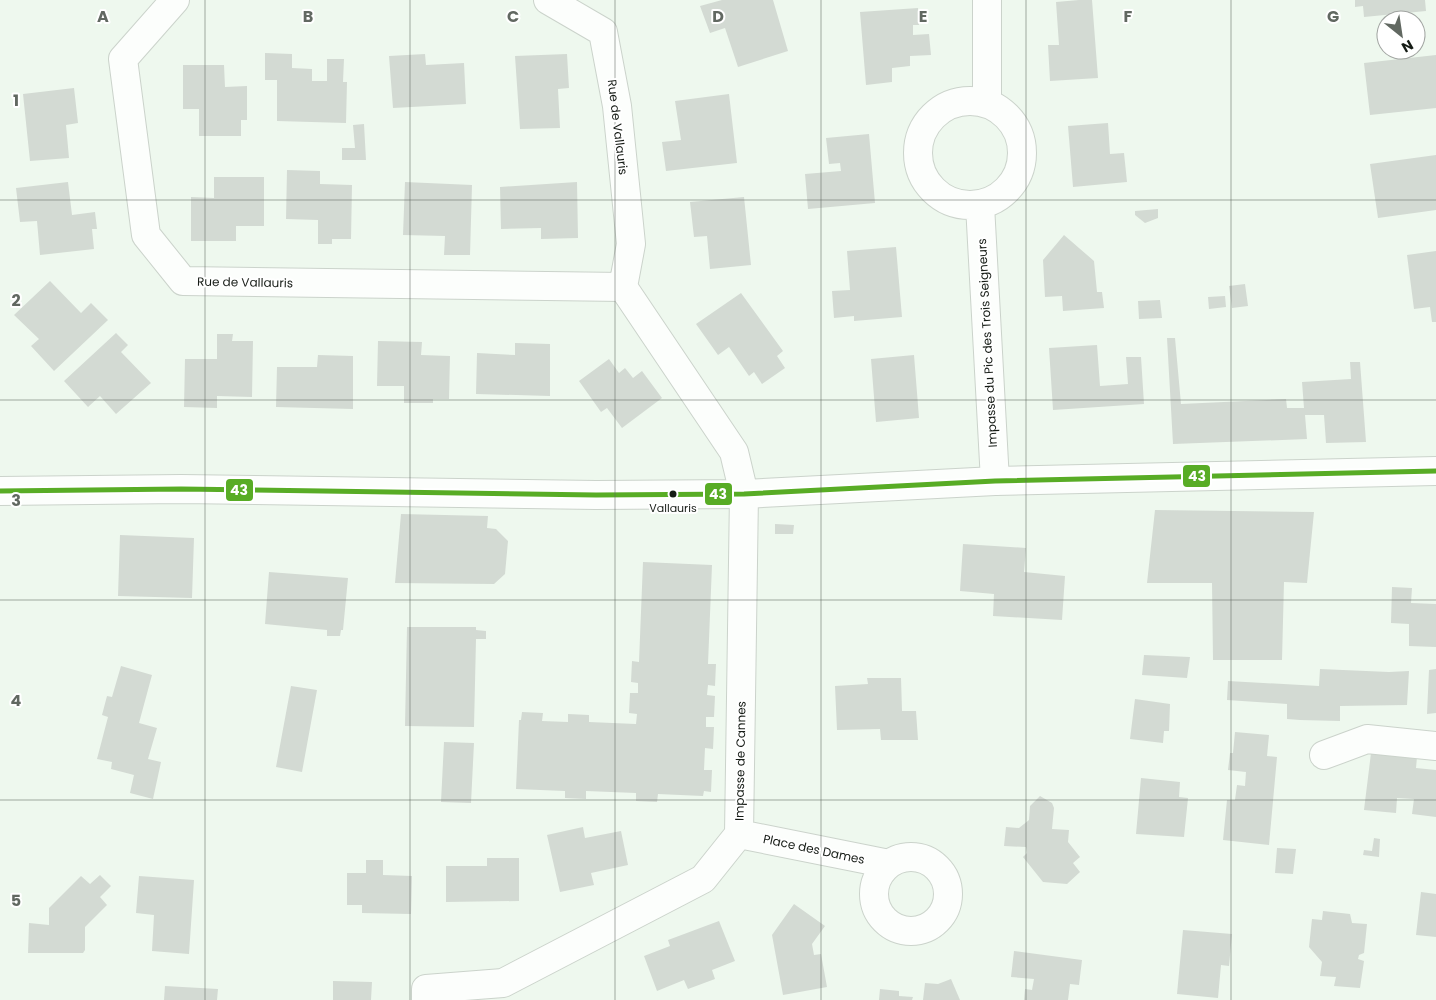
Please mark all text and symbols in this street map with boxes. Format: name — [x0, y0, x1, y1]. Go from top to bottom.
text: A — [97, 5, 109, 28]
text: B — [303, 5, 313, 28]
text: C — [507, 5, 519, 28]
text: D — [712, 5, 724, 28]
text: E — [919, 5, 927, 28]
text: F — [1124, 5, 1133, 28]
text: G — [1327, 5, 1339, 28]
north arrow — [1376, 10, 1426, 60]
text: N — [1398, 35, 1417, 58]
street label: Rue de Vallauris — [604, 78, 632, 176]
text: 1 — [13, 89, 19, 112]
street label: Impasse du Pic des Trois Seigneurs — [973, 238, 1001, 448]
street label: Rue de Vallauris — [197, 273, 293, 291]
text: 2 — [11, 289, 21, 312]
line badge: 43 — [1182, 464, 1211, 488]
text: 43 — [1188, 466, 1206, 486]
line badge: 43 — [225, 478, 254, 502]
text: 43 — [230, 480, 248, 500]
line badge: 43 — [704, 482, 733, 506]
text: 43 — [709, 484, 727, 504]
text: 3 — [11, 489, 21, 512]
marker: Vallauris — [668, 489, 678, 499]
place label: Vallauris — [649, 500, 697, 516]
text: 4 — [11, 689, 22, 712]
street label: Impasse de Cannes — [730, 701, 750, 821]
street label: Place des Dames — [762, 830, 866, 868]
text: 5 — [11, 889, 21, 912]

